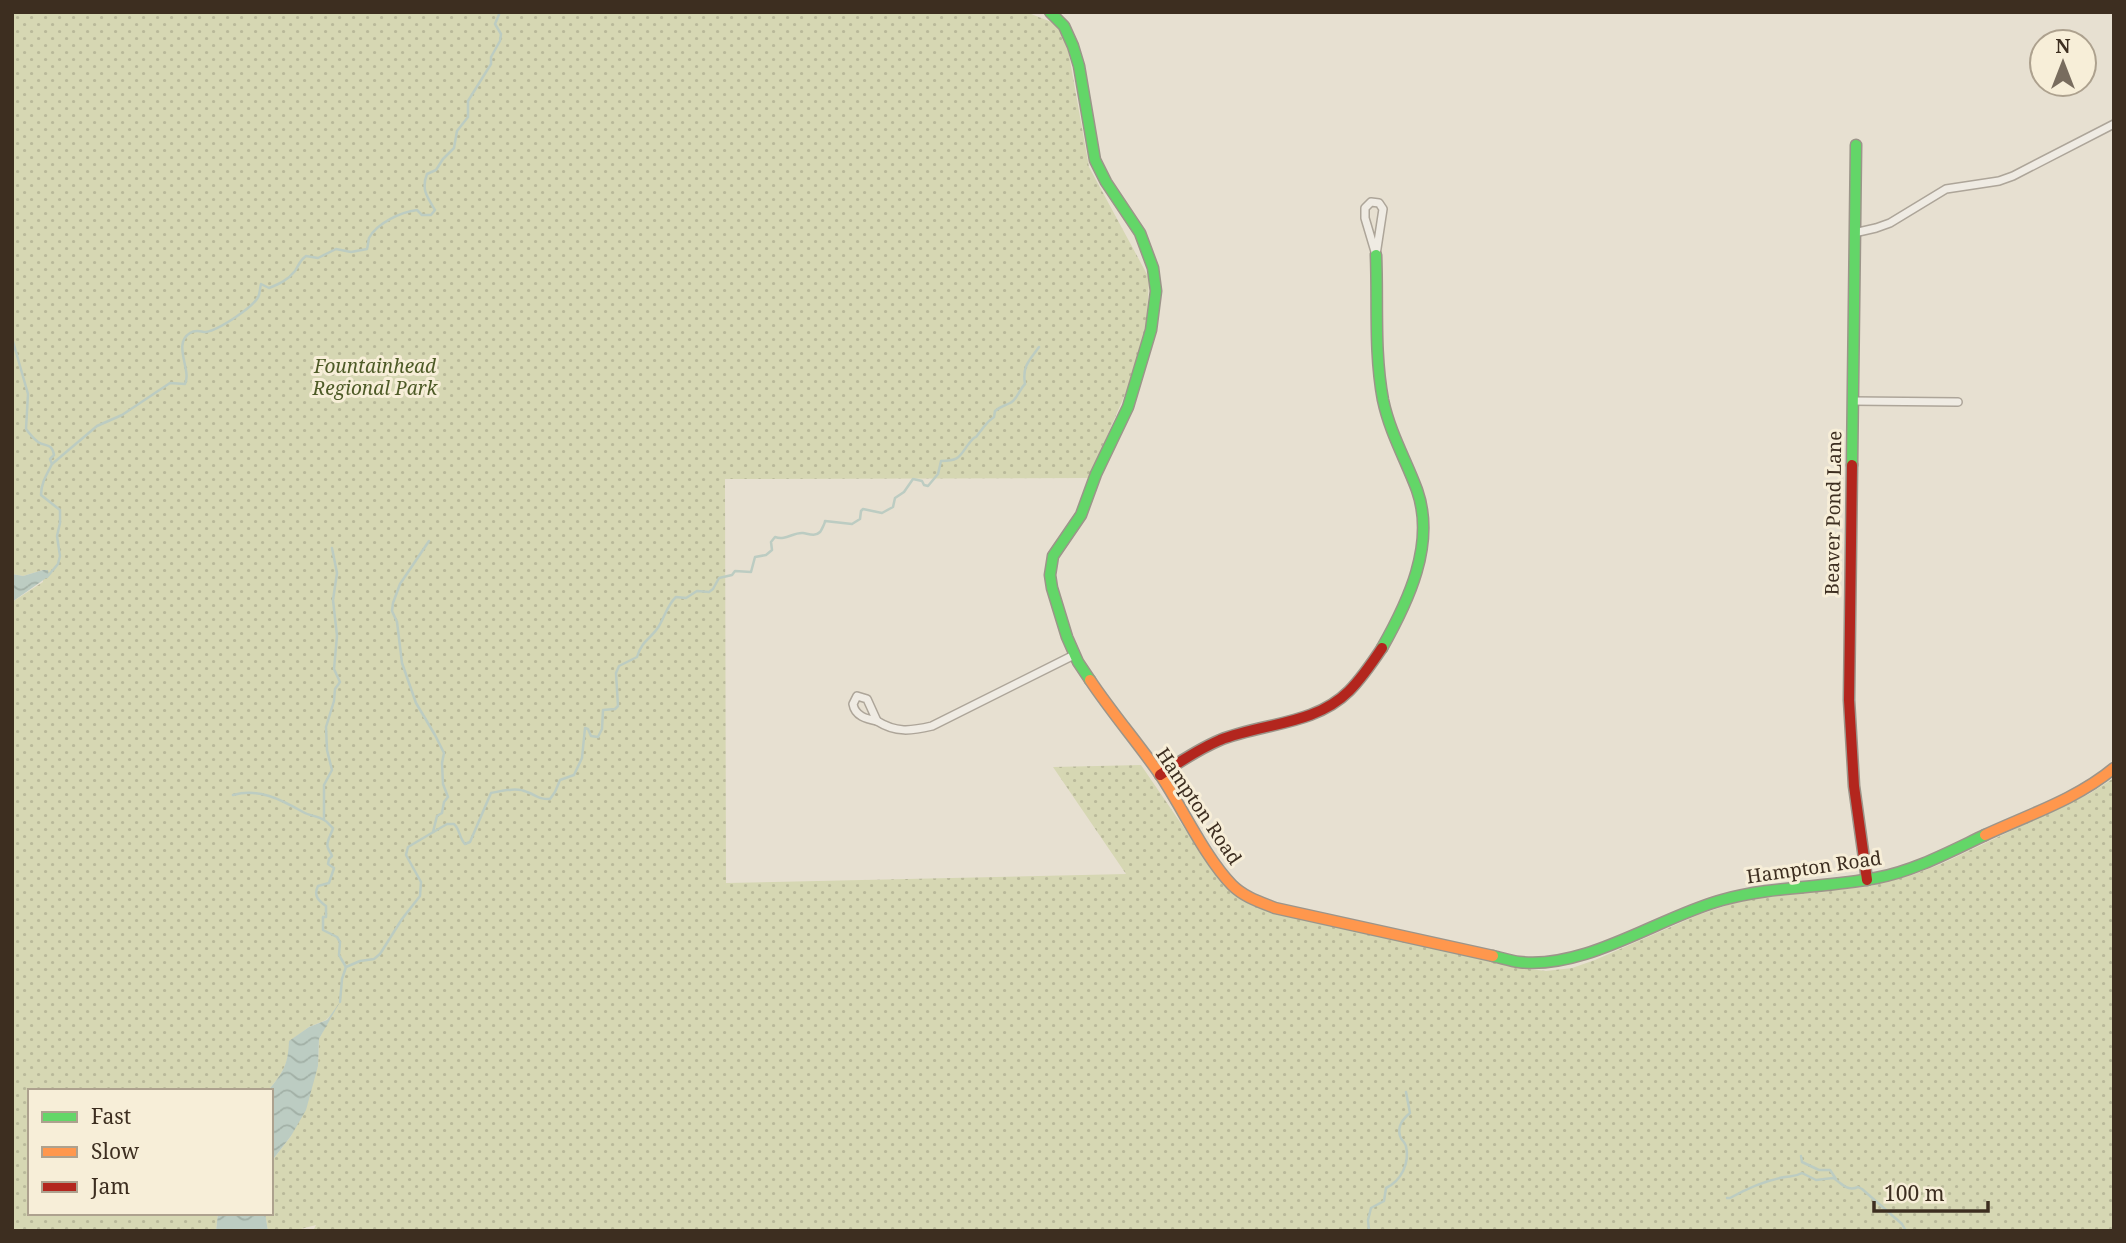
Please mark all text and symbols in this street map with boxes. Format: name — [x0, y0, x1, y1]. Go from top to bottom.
north arrow — [2028, 28, 2098, 98]
text: N — [2056, 33, 2071, 59]
park label: Fountainhead Regional Park — [312, 353, 439, 401]
street label: Beaver Pond Lane — [1819, 430, 1847, 596]
street label: Hampton Road — [1150, 742, 1248, 870]
street label: Hampton Road — [1745, 845, 1883, 889]
legend — [28, 1089, 273, 1215]
text: Fast — [91, 1102, 131, 1130]
text: Slow — [91, 1137, 140, 1165]
scale bar — [1874, 1170, 1988, 1214]
text: Jam — [90, 1172, 130, 1200]
text: 100 m — [1884, 1179, 1945, 1207]

